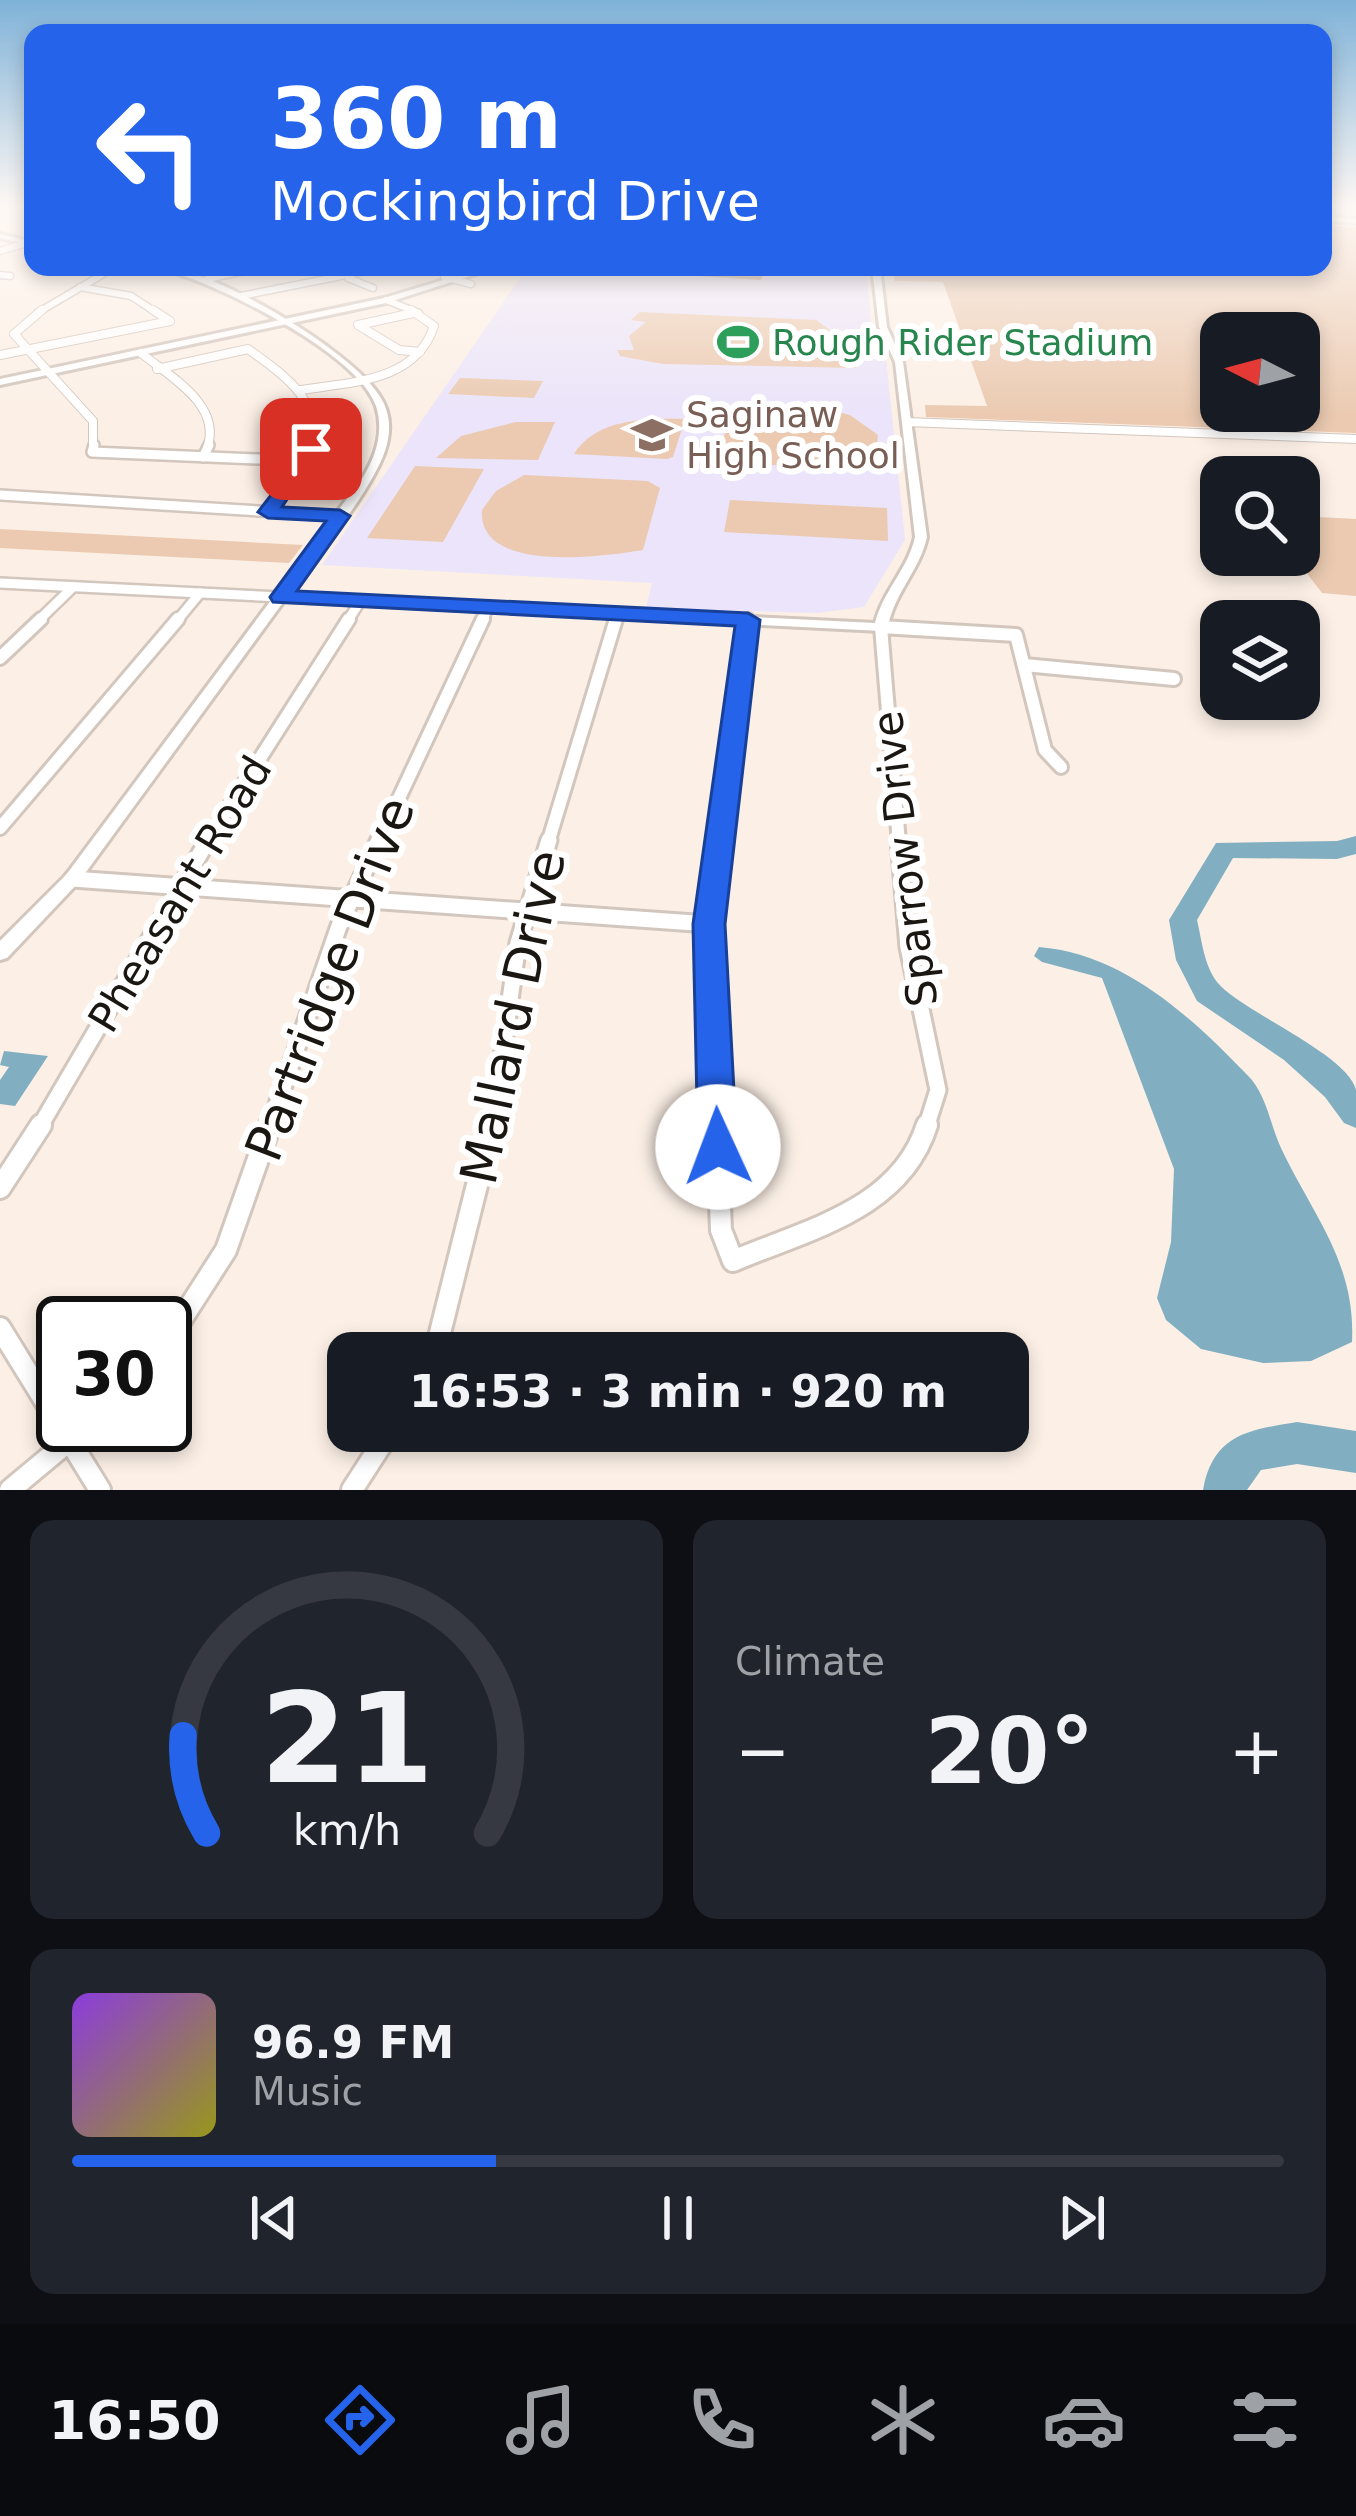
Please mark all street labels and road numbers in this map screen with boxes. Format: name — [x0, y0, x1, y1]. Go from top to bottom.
street label: Sparrow Drive — [863, 708, 947, 1010]
street label: Pheasant Road — [78, 747, 282, 1041]
street label: Partridge Drive — [234, 789, 426, 1169]
street label: Mallard Drive — [449, 845, 577, 1189]

